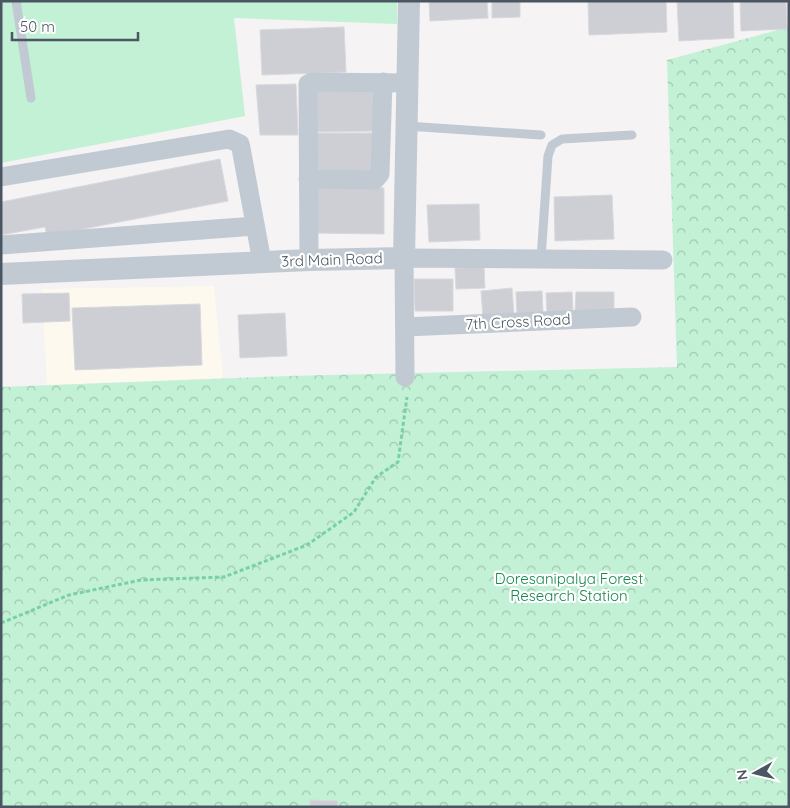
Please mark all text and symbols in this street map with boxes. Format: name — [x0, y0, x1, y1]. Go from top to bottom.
scale bar — [12, 10, 139, 42]
text: 50 m — [20, 17, 55, 36]
street label: 3rd Main Road — [281, 248, 383, 271]
street label: 7th Cross Road — [465, 309, 571, 334]
park label: Doresanipalya Forest Research Station — [495, 569, 643, 605]
north arrow — [730, 748, 780, 798]
text: N — [732, 768, 752, 781]

